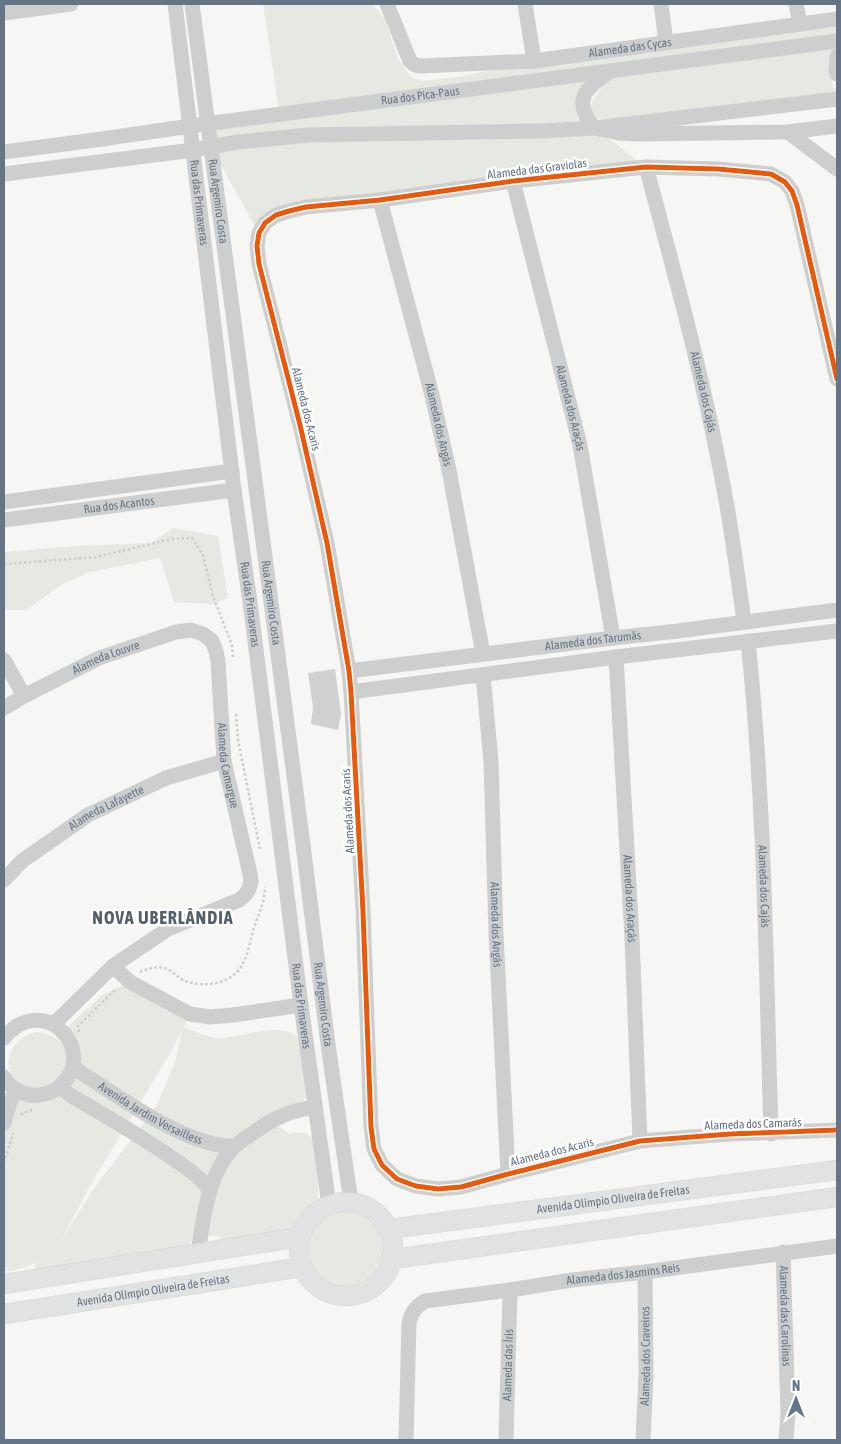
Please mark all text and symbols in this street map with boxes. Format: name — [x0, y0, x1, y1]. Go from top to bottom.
street label: Alameda das Cycas — [588, 35, 672, 60]
street label: Rua dos Pica-Paus — [380, 84, 460, 108]
street label: Alameda das Graviolas — [486, 156, 588, 182]
street label: Rua Argemiro Costa — [206, 158, 231, 244]
street label: Rua das Primaveras — [187, 159, 211, 246]
street label: Alameda dos Cajás — [687, 350, 719, 433]
street label: Alameda dos Araçás — [553, 363, 588, 452]
street label: Alameda dos Acaris — [289, 366, 323, 452]
street label: Alameda dos Angás — [422, 381, 455, 468]
street label: Rua dos Acantos — [83, 493, 155, 517]
street label: Rua Argemiro Costa — [259, 560, 284, 646]
street label: Rua das Primaveras — [237, 561, 263, 648]
street label: Alameda dos Tarumãs — [544, 628, 642, 653]
street label: Alameda Louvre — [70, 638, 141, 677]
street label: Alameda Camargue — [215, 722, 242, 810]
street label: Alameda dos Acaris — [339, 768, 357, 854]
street label: Alameda Lafayette — [66, 783, 146, 833]
street label: Alameda dos Cajás — [755, 845, 772, 928]
street label: Alameda dos Araçás — [620, 854, 639, 943]
street label: Alameda dos Angás — [487, 882, 505, 968]
district label: NOVA UBERLÂNDIA — [92, 907, 234, 928]
street label: Rua Argemiro Costa — [311, 961, 335, 1048]
street label: Rua das Primaveras — [289, 962, 314, 1050]
street label: Avenida Jardim Versailless — [96, 1079, 204, 1147]
street label: Alameda dos Camarás — [704, 1115, 802, 1133]
street label: Alameda dos Acaris — [509, 1135, 595, 1169]
street label: Avenida Olímpio Oliveira de Freitas — [536, 1182, 690, 1216]
street label: Alameda dos Jasmins Reis — [565, 1260, 681, 1288]
street label: Alameda das Carolinas — [776, 1265, 794, 1366]
street label: Avenida Olímpio Oliveira de Freitas — [76, 1272, 230, 1309]
street label: Alameda dos Craveiros — [638, 1306, 653, 1406]
street label: Alameda das Íris — [500, 1329, 516, 1401]
north arrow — [771, 1374, 821, 1424]
text: N — [792, 1378, 800, 1394]

